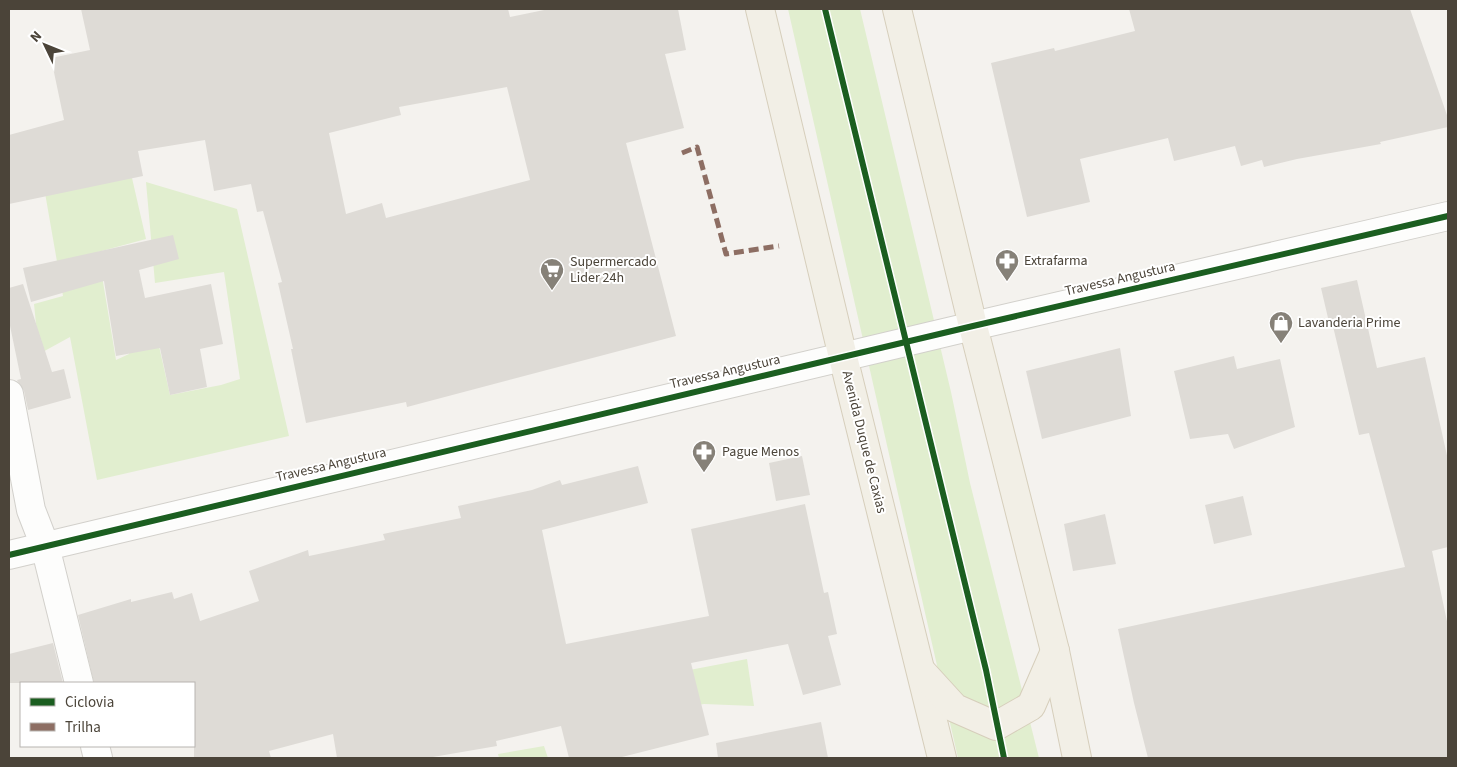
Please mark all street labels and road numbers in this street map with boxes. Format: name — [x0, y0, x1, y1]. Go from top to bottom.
street label: Travessa Angustura — [1063, 257, 1177, 301]
street label: Travessa Angustura — [668, 350, 782, 394]
street label: Avenida Duque de Caxias — [837, 369, 891, 515]
street label: Travessa Angustura — [274, 443, 388, 487]

